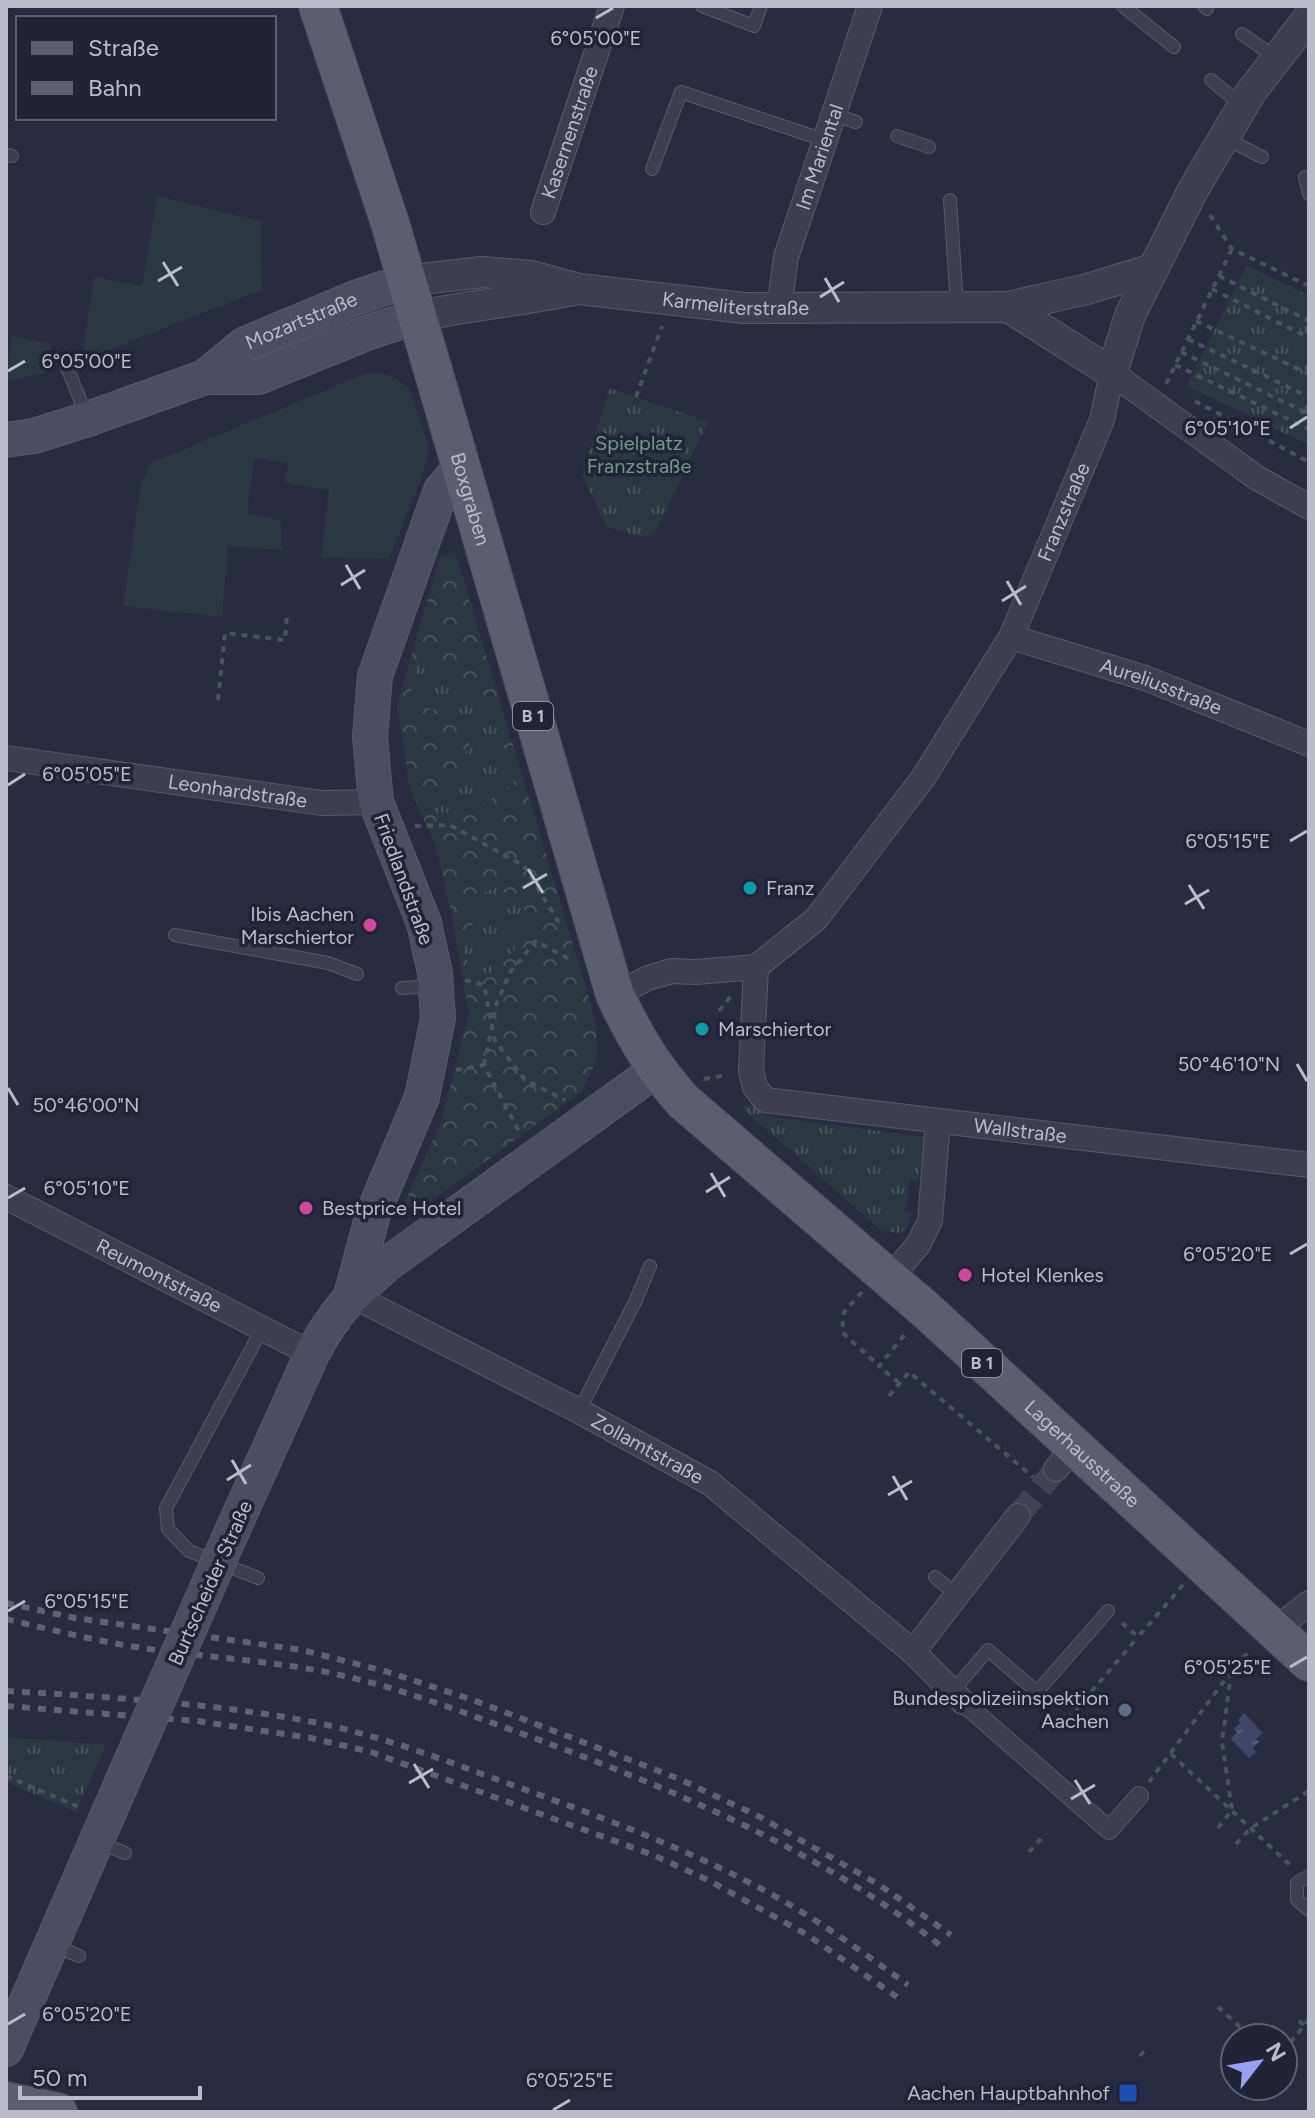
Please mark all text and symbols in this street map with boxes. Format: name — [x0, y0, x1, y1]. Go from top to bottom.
legend — [16, 16, 276, 120]
text: 6°05'00"E — [551, 26, 641, 50]
text: Straße — [88, 33, 159, 62]
street label: Kasernenstraße — [536, 63, 603, 202]
text: Bahn — [88, 73, 142, 102]
street label: Im Mariental — [791, 101, 848, 213]
street label: Mozartstraße — [242, 286, 361, 355]
street label: Karmeliterstraße — [661, 287, 809, 320]
text: 6°05'00"E — [42, 349, 132, 373]
text: 6°05'10"E — [1185, 416, 1271, 440]
park label: Spielplatz Franzstraße — [587, 431, 691, 478]
street label: Boxgraben — [446, 450, 495, 548]
street label: Franzstraße — [1032, 459, 1095, 565]
street label: Aureliusstraße — [1097, 653, 1226, 720]
road number: B 1 — [513, 702, 553, 730]
text: 6°05'05"E — [42, 762, 132, 786]
street label: Leonhardstraße — [167, 769, 309, 813]
street label: Friedlandstraße — [369, 810, 439, 948]
text: 6°05'15"E — [1185, 829, 1271, 853]
place label: Franz — [766, 876, 815, 900]
marker: Franz — [741, 879, 759, 897]
place label: Ibis Aachen Marschiertor — [241, 902, 354, 949]
marker: Ibis Aachen Marschiertor — [361, 916, 379, 934]
place label: Marschiertor — [718, 1017, 832, 1041]
marker: Marschiertor — [693, 1020, 711, 1038]
text: 50°46'10"N — [1178, 1052, 1280, 1076]
text: 50°46'00"N — [33, 1093, 139, 1117]
street label: Wallstraße — [972, 1113, 1068, 1148]
text: 6°05'10"E — [44, 1176, 130, 1200]
place label: Bestprice Hotel — [322, 1196, 461, 1220]
marker: Bestprice Hotel — [297, 1199, 315, 1217]
street label: Reumontstraße — [92, 1233, 226, 1318]
text: 6°05'20"E — [1183, 1242, 1273, 1266]
place label: Hotel Klenkes — [981, 1263, 1104, 1287]
marker: Hotel Klenkes — [956, 1266, 974, 1284]
road number: B 1 — [962, 1349, 1002, 1377]
street label: Lagerhausstraße — [1020, 1395, 1145, 1513]
street label: Zollamtstraße — [587, 1408, 708, 1489]
street label: Burtscheider Straße — [163, 1497, 257, 1669]
text: 6°05'15"E — [44, 1589, 130, 1613]
text: 6°05'25"E — [1184, 1655, 1272, 1679]
place label: Bundespolizeiinspektion Aachen — [892, 1686, 1109, 1733]
marker: Bundespolizeiinspektion Aachen — [1116, 1701, 1134, 1719]
text: 6°05'20"E — [42, 2002, 132, 2026]
north arrow — [1219, 2022, 1299, 2102]
text: N — [1260, 2038, 1292, 2066]
scale bar — [20, 2050, 200, 2100]
text: 50 m — [32, 2063, 88, 2092]
text: 6°05'25"E — [526, 2068, 614, 2092]
place label: Aachen Hauptbahnhof — [907, 2081, 1111, 2105]
marker: Aachen Hauptbahnhof — [1117, 2082, 1139, 2104]

